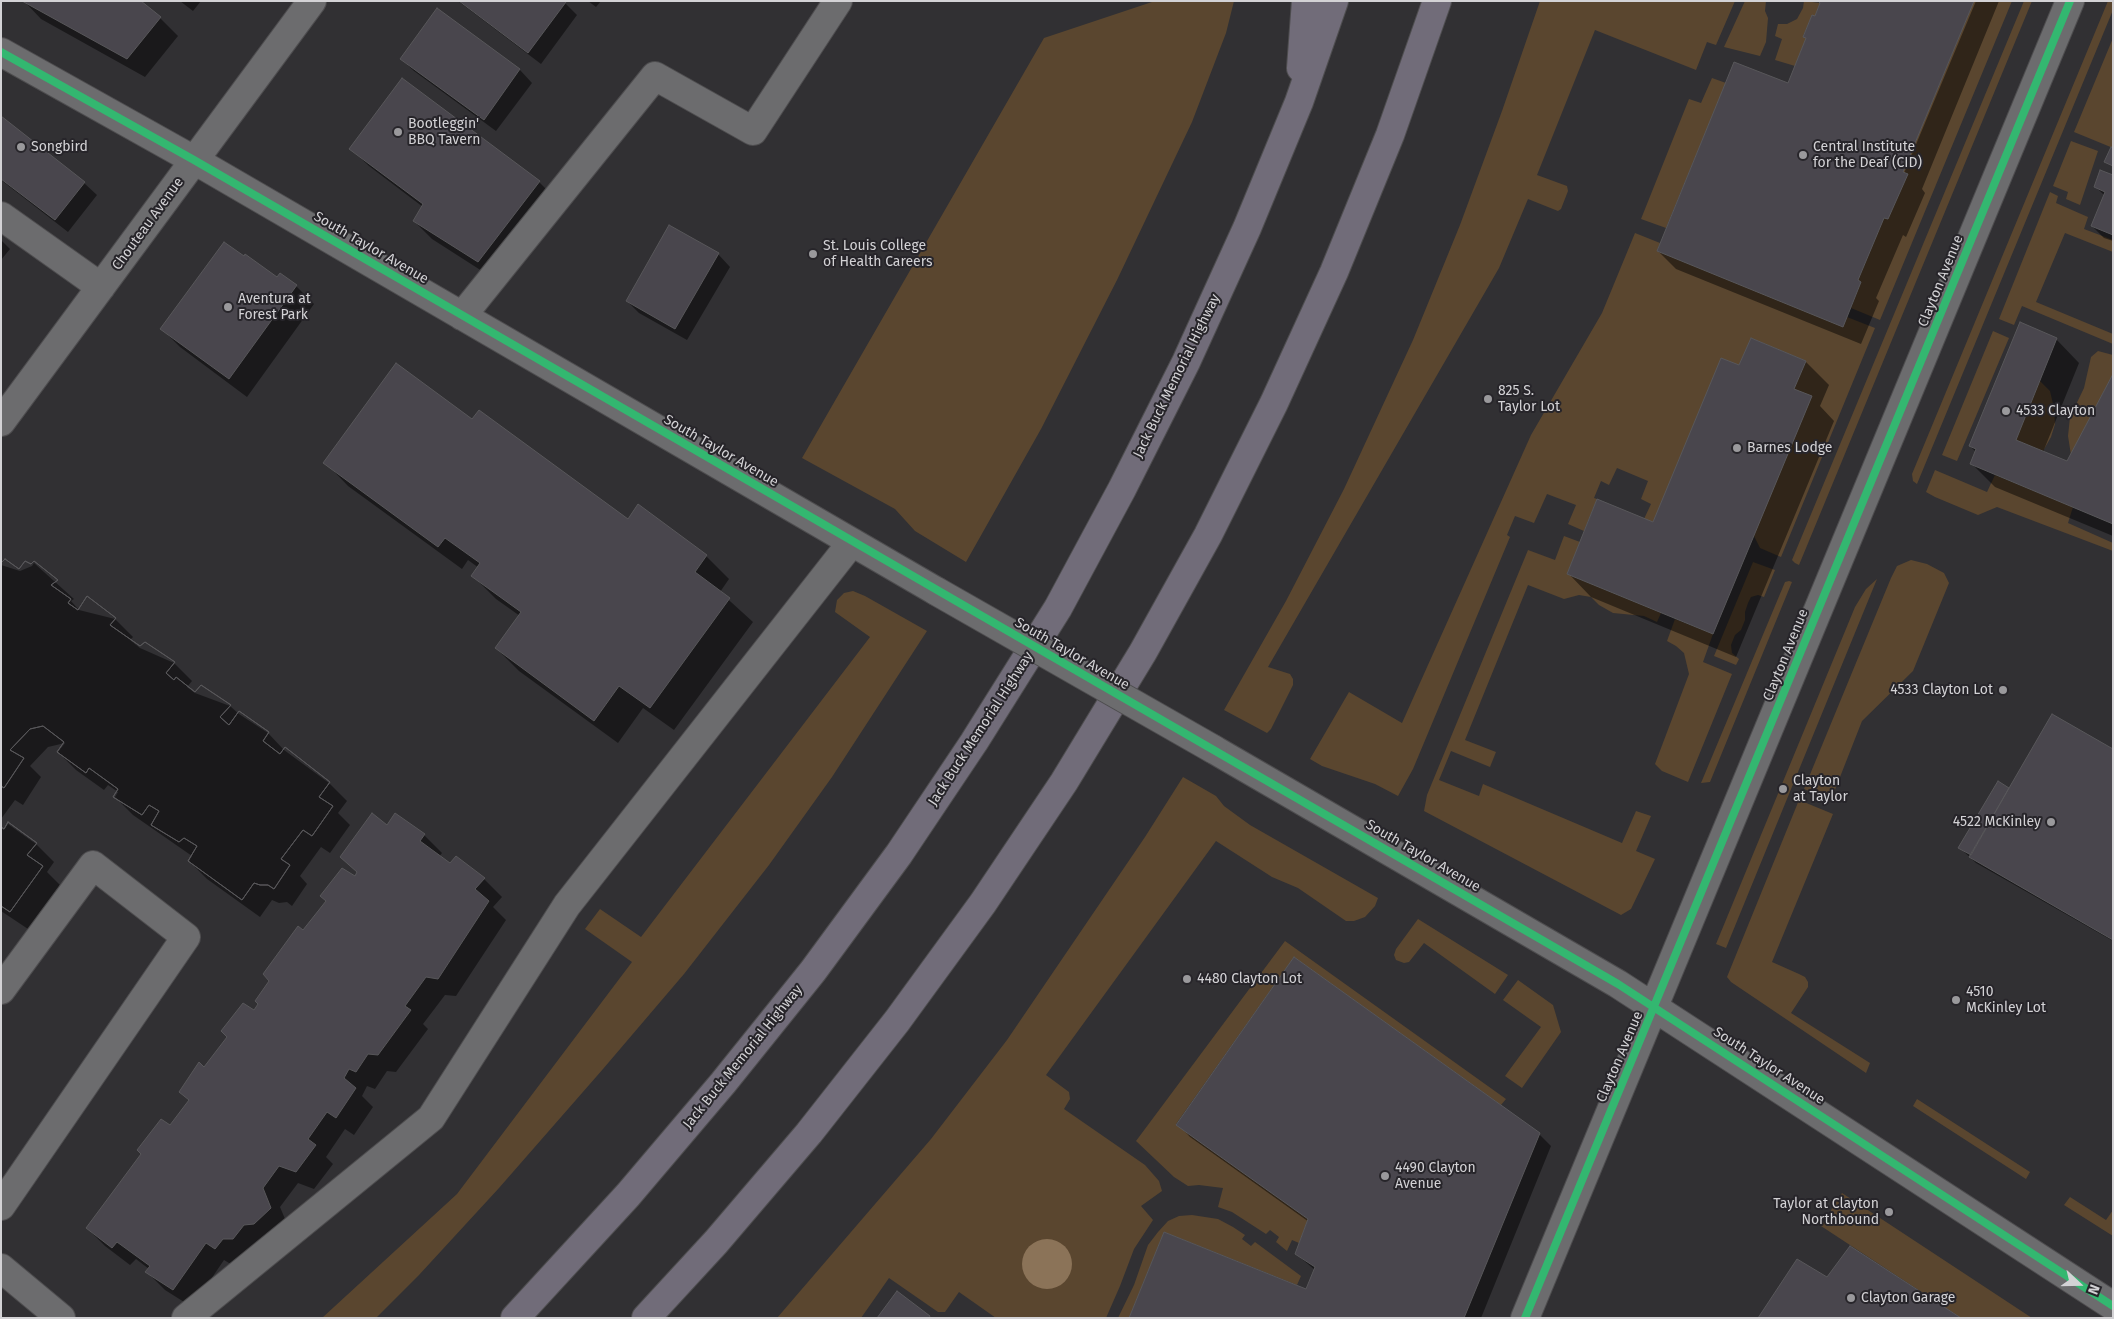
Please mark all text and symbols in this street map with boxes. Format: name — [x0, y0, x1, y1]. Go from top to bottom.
place label: Bootleggin' BBQ Tavern — [408, 116, 480, 148]
marker: Bootleggin' BBQ Tavern — [392, 126, 404, 138]
place label: Songbird — [31, 139, 88, 155]
place label: Central Institute for the Deaf (CID) — [1813, 139, 1922, 172]
marker: Songbird — [15, 141, 27, 153]
marker: Central Institute for the Deaf (CID) — [1797, 149, 1809, 161]
street label: Chouteau Avenue — [109, 174, 187, 274]
street label: South Taylor Avenue — [311, 208, 431, 288]
street label: Clayton Avenue — [1915, 233, 1967, 329]
place label: St. Louis College of Health Careers — [823, 238, 932, 270]
marker: St. Louis College of Health Careers — [807, 248, 819, 260]
place label: Aventura at Forest Park — [238, 291, 311, 324]
street label: Jack Buck Memorial Highway — [1130, 291, 1224, 461]
marker: Aventura at Forest Park — [222, 301, 234, 313]
place label: 825 S. Taylor Lot — [1498, 383, 1560, 416]
marker: 825 S. Taylor Lot — [1482, 393, 1494, 405]
place label: 4533 Clayton — [2016, 403, 2095, 419]
marker: 4533 Clayton — [2000, 405, 2012, 417]
street label: South Taylor Avenue — [661, 411, 781, 491]
place label: Barnes Lodge — [1747, 440, 1832, 456]
marker: Barnes Lodge — [1731, 442, 1743, 454]
street label: Clayton Avenue — [1760, 607, 1812, 703]
street label: South Taylor Avenue — [1012, 614, 1132, 694]
street label: Jack Buck Memorial Highway — [925, 649, 1037, 809]
place label: 4533 Clayton Lot — [1890, 682, 1993, 698]
marker: 4533 Clayton Lot — [1997, 684, 2009, 696]
place label: Clayton at Taylor — [1793, 773, 1848, 806]
marker: Clayton at Taylor — [1777, 783, 1789, 795]
place label: 4522 McKinley — [1953, 814, 2041, 830]
street label: South Taylor Avenue — [1363, 816, 1483, 896]
marker: 4522 McKinley — [2045, 816, 2057, 828]
place label: 4480 Clayton Lot — [1197, 971, 1302, 987]
marker: 4480 Clayton Lot — [1181, 973, 1193, 985]
street label: Jack Buck Memorial Highway — [680, 982, 806, 1132]
place label: 4510 McKinley Lot — [1966, 984, 2046, 1016]
marker: 4510 McKinley Lot — [1950, 994, 1962, 1006]
street label: Clayton Avenue — [1593, 1009, 1647, 1105]
street label: South Taylor Avenue — [1710, 1024, 1828, 1108]
place label: 4490 Clayton Avenue — [1395, 1160, 1476, 1192]
marker: 4490 Clayton Avenue — [1379, 1170, 1391, 1182]
place label: Taylor at Clayton Northbound — [1773, 1196, 1879, 1228]
marker: Taylor at Clayton Northbound — [1883, 1206, 1895, 1218]
north arrow — [2054, 1259, 2104, 1309]
text: N — [2084, 1282, 2103, 1297]
place label: Clayton Garage — [1861, 1290, 1955, 1306]
marker: Clayton Garage — [1845, 1292, 1857, 1304]

